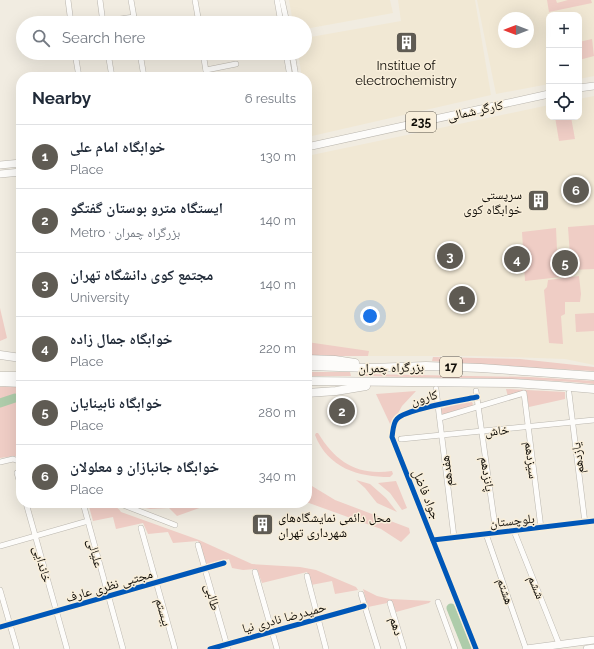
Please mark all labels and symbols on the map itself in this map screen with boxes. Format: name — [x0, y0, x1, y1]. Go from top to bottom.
north arrow — [498, 12, 534, 48]
building icon: Institue of electrochemistry — [393, 30, 419, 56]
place label: Institue of electrochemistry — [355, 58, 457, 88]
street label: کارگر شمالی — [446, 97, 505, 125]
road number: 235 — [406, 112, 436, 132]
pin: 6 — [563, 175, 589, 205]
place label: سرپستی خوابگاه کوی — [464, 187, 522, 218]
building icon: سرپستی خوابگاه کوی — [525, 188, 551, 214]
pin: 3 — [437, 241, 463, 271]
pin: 4 — [504, 244, 530, 274]
pin: 5 — [552, 248, 578, 278]
pin: 1 — [449, 284, 475, 314]
your location — [360, 306, 380, 326]
road number: 17 — [440, 357, 462, 377]
street label: بزرگراه چمران — [358, 359, 424, 377]
street label: کارون — [409, 387, 440, 409]
pin: 2 — [329, 396, 355, 426]
street label: خاش — [484, 422, 510, 440]
street label: سیزدهم — [521, 441, 541, 480]
street label: یازدهم — [568, 441, 588, 475]
street label: هفدهم — [437, 454, 457, 487]
street label: پانزدهم — [477, 455, 497, 493]
street label: جواد فاضل — [409, 467, 443, 522]
place label: محل دائمی نمایشگاه‌های شهرداری تهران — [278, 510, 391, 541]
building icon: محل دائمی نمایشگاه‌های شهرداری تهران — [249, 511, 275, 537]
street label: بلوچستان — [489, 511, 535, 531]
street label: علیالی — [84, 537, 107, 570]
street label: خاندایی — [29, 544, 55, 585]
street label: مجتبی نظری عارف — [64, 566, 155, 606]
street label: ششم — [524, 573, 548, 602]
street label: هشتم — [493, 576, 517, 607]
street label: طالبی — [201, 582, 223, 613]
street label: بیستم — [151, 596, 175, 628]
street label: حمیدرضا نادری نیا — [240, 599, 328, 637]
street label: دهم — [386, 615, 406, 638]

